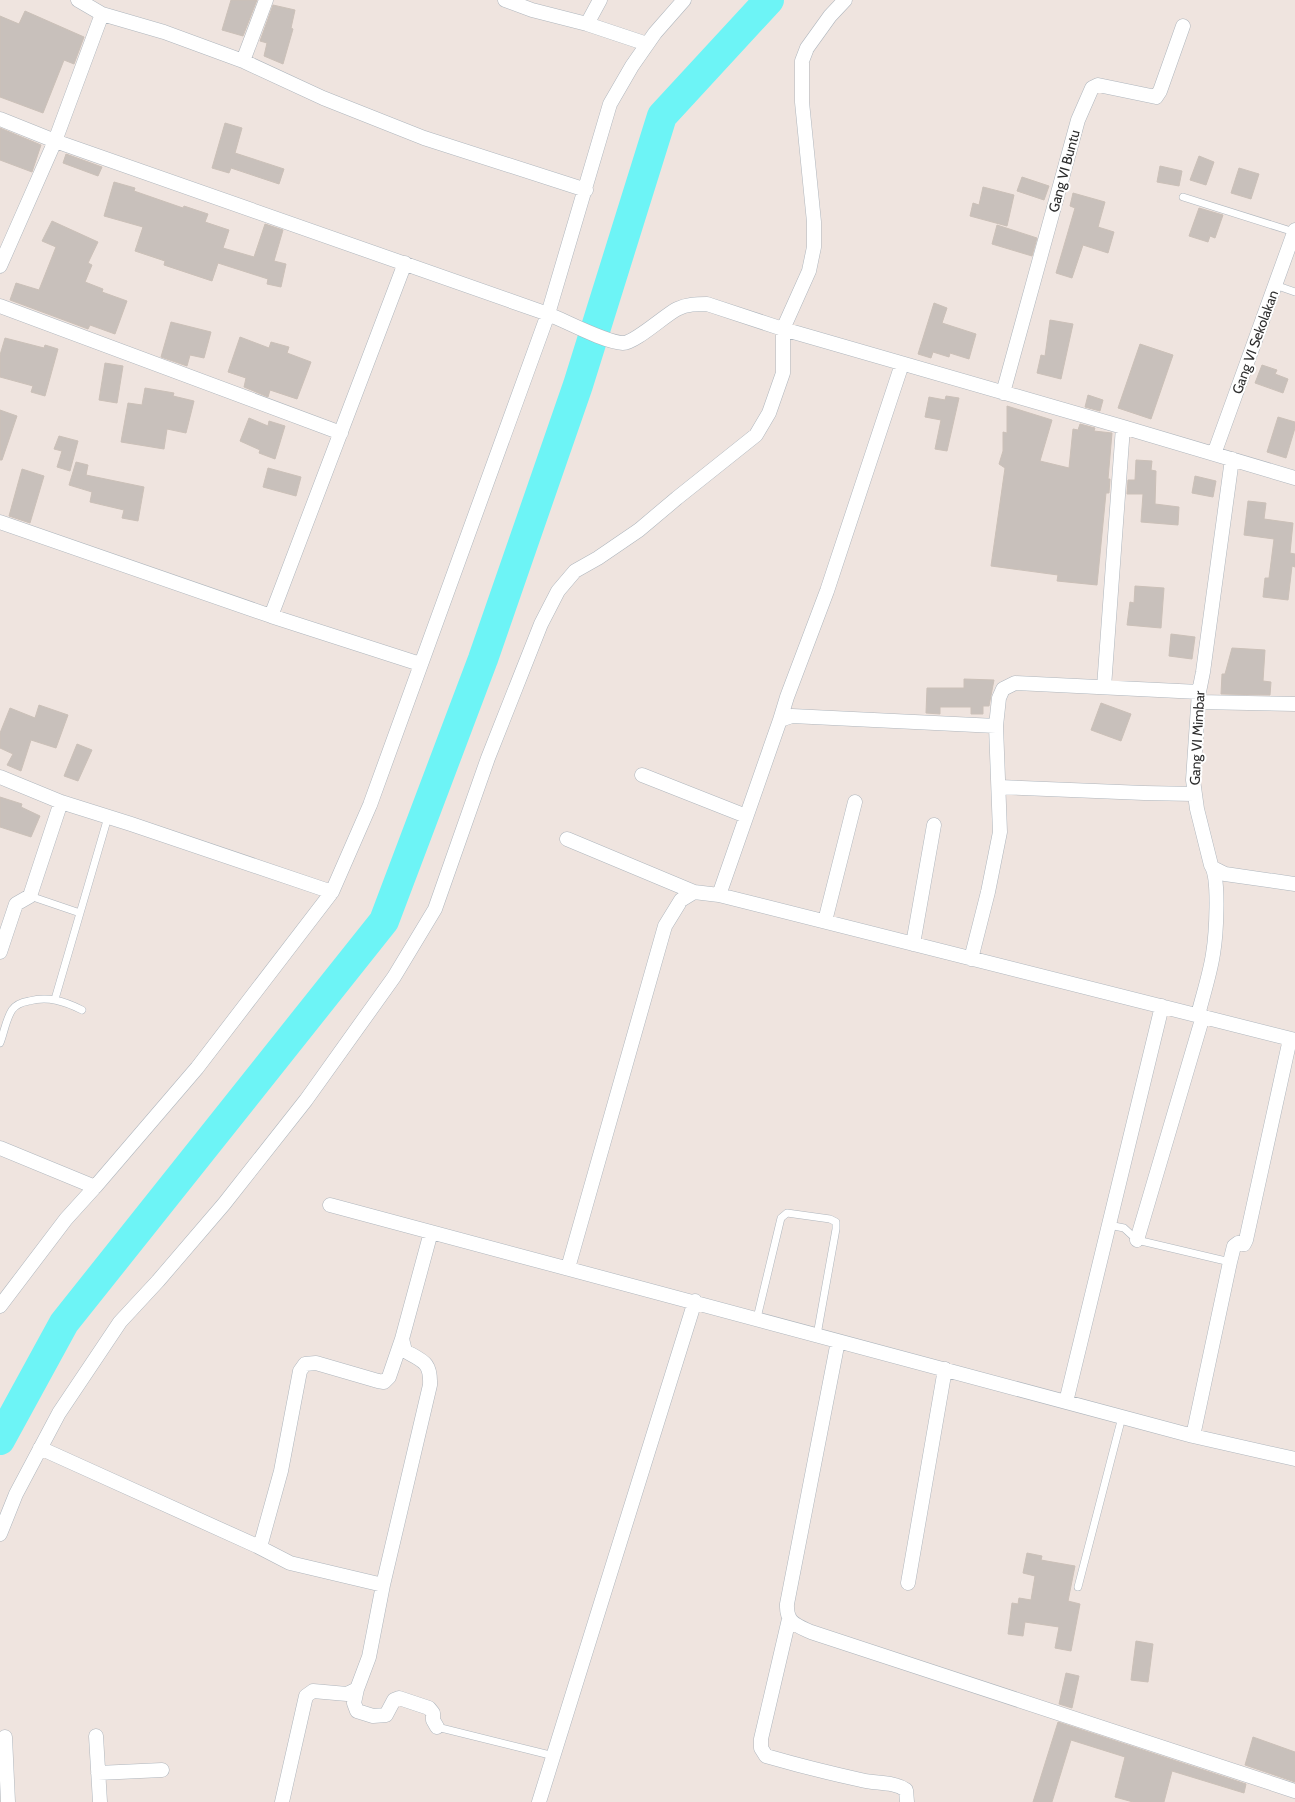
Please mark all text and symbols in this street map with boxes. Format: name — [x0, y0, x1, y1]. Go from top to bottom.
street label: Gang VI Buntu — [1044, 128, 1084, 214]
street label: Gang VI Sekolakan — [1228, 287, 1282, 396]
street label: Gang VI Mimbar — [1186, 690, 1208, 786]

